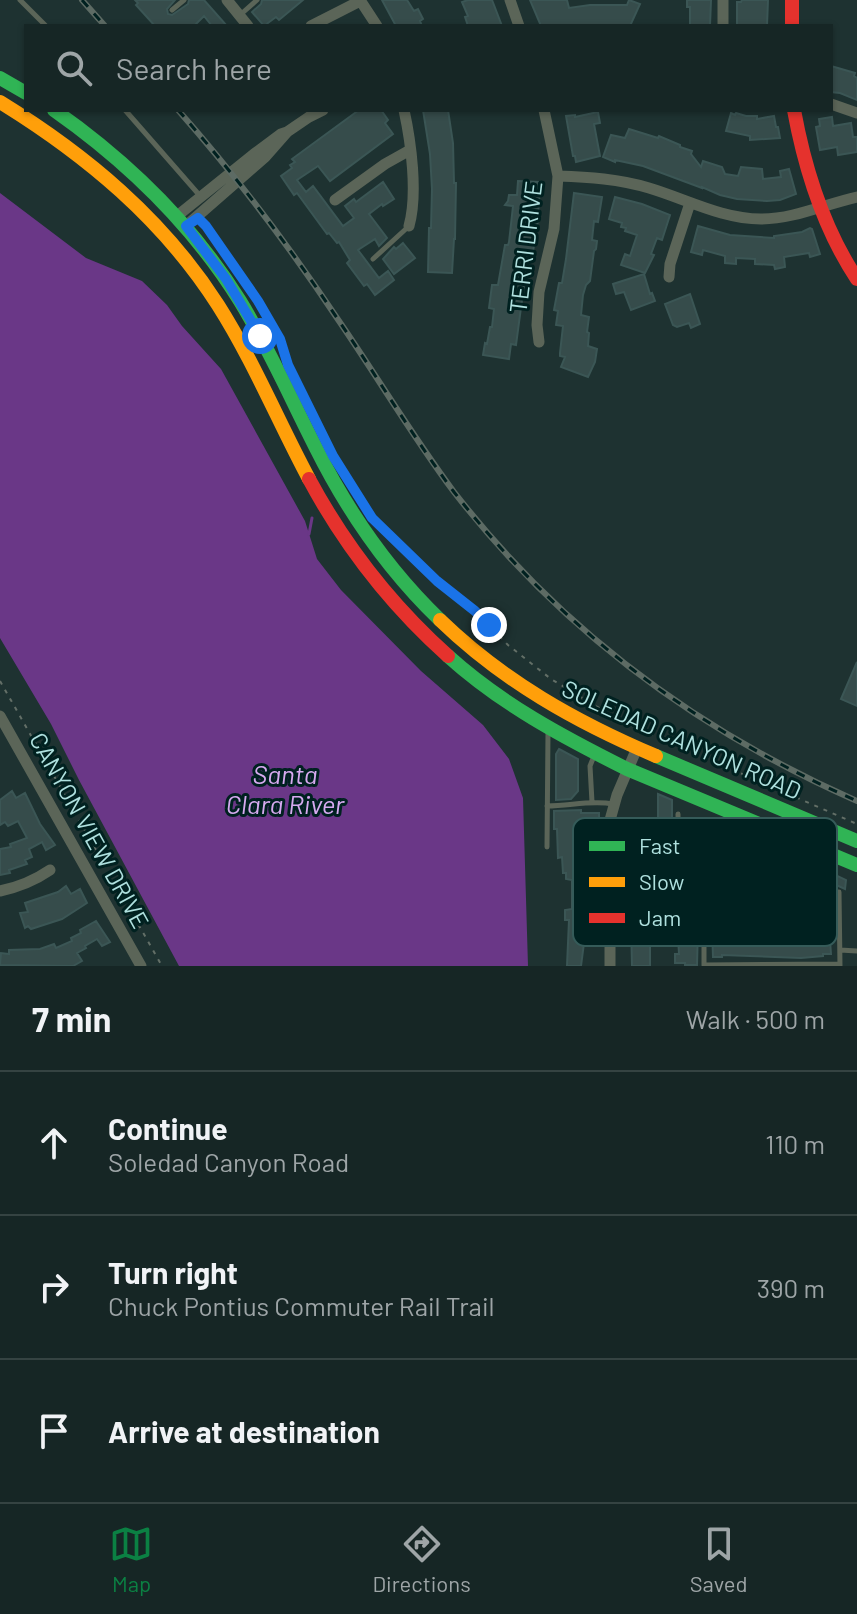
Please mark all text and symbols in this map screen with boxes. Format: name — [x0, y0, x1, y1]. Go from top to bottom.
search box — [24, 24, 833, 112]
icon: search — [52, 46, 96, 90]
text: Search here — [116, 50, 272, 86]
street label: TERRI DRIVE — [503, 179, 547, 315]
route start — [242, 318, 278, 354]
route end — [471, 607, 507, 643]
street label: SOLEDAD CANYON ROAD — [558, 673, 806, 805]
street label: CANYON VIEW DRIVE — [24, 727, 156, 933]
water label: Santa Clara River — [226, 758, 345, 819]
legend — [573, 818, 837, 946]
text: Fast — [639, 832, 681, 858]
text: Slow — [639, 868, 684, 894]
text: Jam — [639, 904, 681, 930]
text: 7 min — [32, 998, 111, 1039]
text: Walk · 500 m — [686, 1003, 825, 1034]
text: Continue — [108, 1110, 228, 1146]
icon: ahead — [32, 1121, 76, 1165]
text: 110 m — [765, 1128, 825, 1159]
text: Soledad Canyon Road — [108, 1146, 349, 1177]
text: Turn right — [108, 1254, 238, 1290]
icon: right — [32, 1265, 76, 1309]
text: 390 m — [757, 1272, 825, 1303]
text: Chuck Pontius Commuter Rail Trail — [108, 1290, 495, 1321]
icon: arrive — [32, 1409, 76, 1453]
text: Arrive at destination — [108, 1413, 380, 1449]
tab: Map — [109, 1522, 153, 1596]
tab: Directions — [372, 1522, 471, 1596]
tab: Saved — [690, 1522, 747, 1596]

